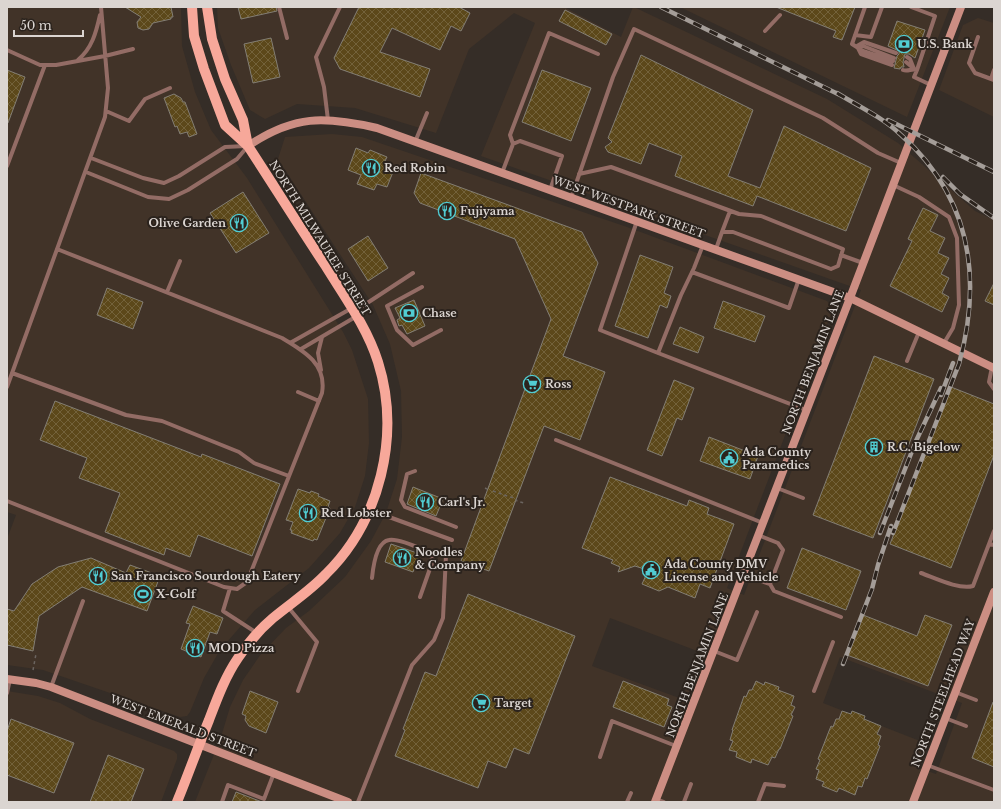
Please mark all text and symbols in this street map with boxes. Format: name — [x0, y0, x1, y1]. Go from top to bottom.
scale bar — [14, 12, 83, 38]
text: 50 m — [20, 18, 52, 33]
bank icon: U.S. Bank — [894, 34, 914, 54]
place label: U.S. Bank — [917, 37, 973, 51]
street label: NORTH MILWAUKEE STREET — [266, 158, 374, 319]
restaurant icon: Red Robin — [361, 158, 381, 178]
place label: Red Robin — [384, 161, 445, 175]
street label: WEST WESTPARK STREET — [550, 173, 707, 241]
restaurant icon: Fujiyama — [437, 201, 457, 221]
place label: Fujiyama — [460, 204, 515, 218]
restaurant icon: Olive Garden — [229, 213, 249, 233]
place label: Olive Garden — [149, 216, 226, 230]
street label: NORTH BENJAMIN LANE — [779, 288, 847, 436]
bank icon: Chase — [399, 303, 419, 323]
place label: Chase — [422, 306, 457, 320]
supermarket icon: Ross — [522, 374, 542, 394]
place label: Ross — [545, 377, 571, 391]
building icon: R.C. Bigelow — [864, 437, 884, 457]
place label: R.C. Bigelow — [887, 440, 960, 454]
place label: Ada County Paramedics — [741, 445, 812, 472]
public building icon: Ada County Paramedics — [719, 448, 739, 468]
restaurant icon: Carl's Jr. — [415, 492, 435, 512]
place label: Carl's Jr. — [438, 495, 485, 509]
restaurant icon: Red Lobster — [298, 503, 318, 523]
place label: Red Lobster — [321, 506, 392, 520]
place label: Noodles & Company — [415, 545, 486, 572]
restaurant icon: Noodles & Company — [392, 548, 412, 568]
place label: Ada County DMV License and Vehicle — [663, 557, 779, 584]
public building icon: Ada County DMV License and Vehicle — [641, 560, 661, 580]
restaurant icon: San Francisco Sourdough Eatery — [88, 566, 108, 586]
place label: San Francisco Sourdough Eatery — [111, 569, 301, 583]
sports icon: X-Golf — [133, 584, 153, 604]
place label: X-Golf — [155, 587, 197, 601]
street label: NORTH BENJAMIN LANE — [663, 591, 731, 739]
street label: NORTH STEELHEAD WAY — [908, 616, 978, 769]
restaurant icon: MOD Pizza — [185, 638, 205, 658]
place label: MOD Pizza — [208, 641, 275, 655]
street label: WEST EMERALD STREET — [107, 691, 258, 760]
supermarket icon: Target — [471, 693, 491, 713]
place label: Target — [494, 696, 533, 710]

